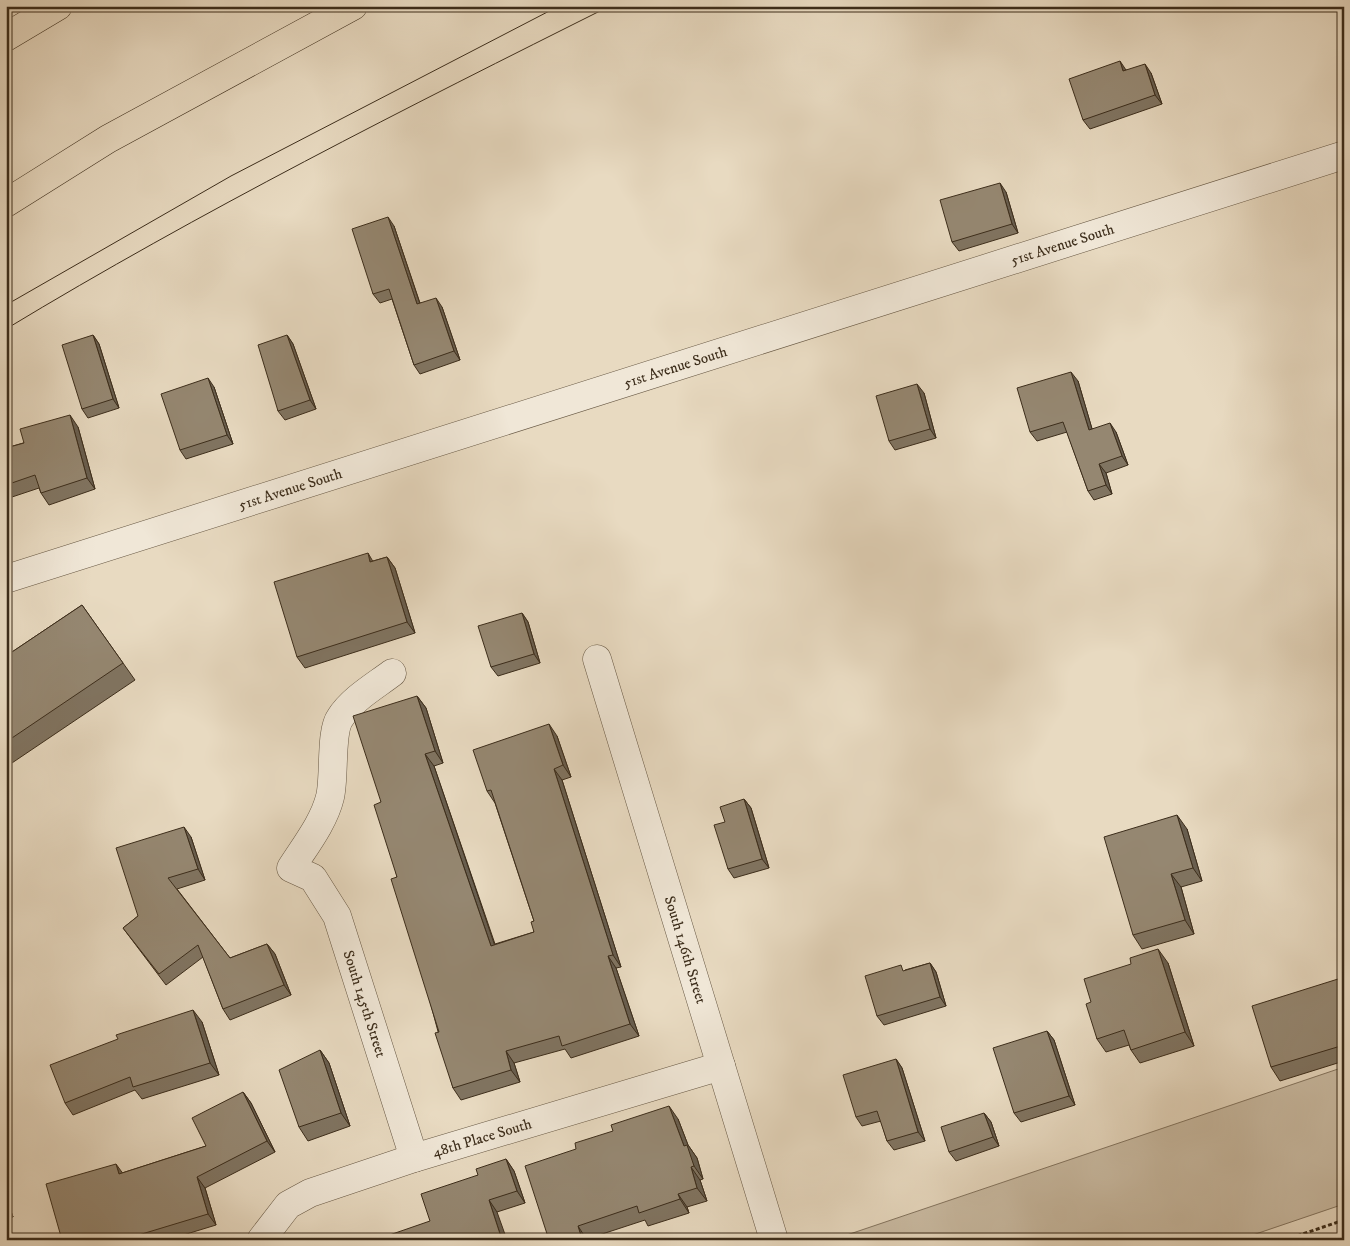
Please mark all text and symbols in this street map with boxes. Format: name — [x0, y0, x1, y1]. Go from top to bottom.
street label: 51st Avenue South — [1008, 219, 1117, 270]
street label: 51st Avenue South — [621, 342, 730, 393]
street label: 51st Avenue South — [236, 464, 345, 515]
street label: South 146th Street — [660, 894, 711, 1006]
street label: South 145th Street — [339, 948, 390, 1060]
street label: 48th Place South — [430, 1114, 534, 1162]

